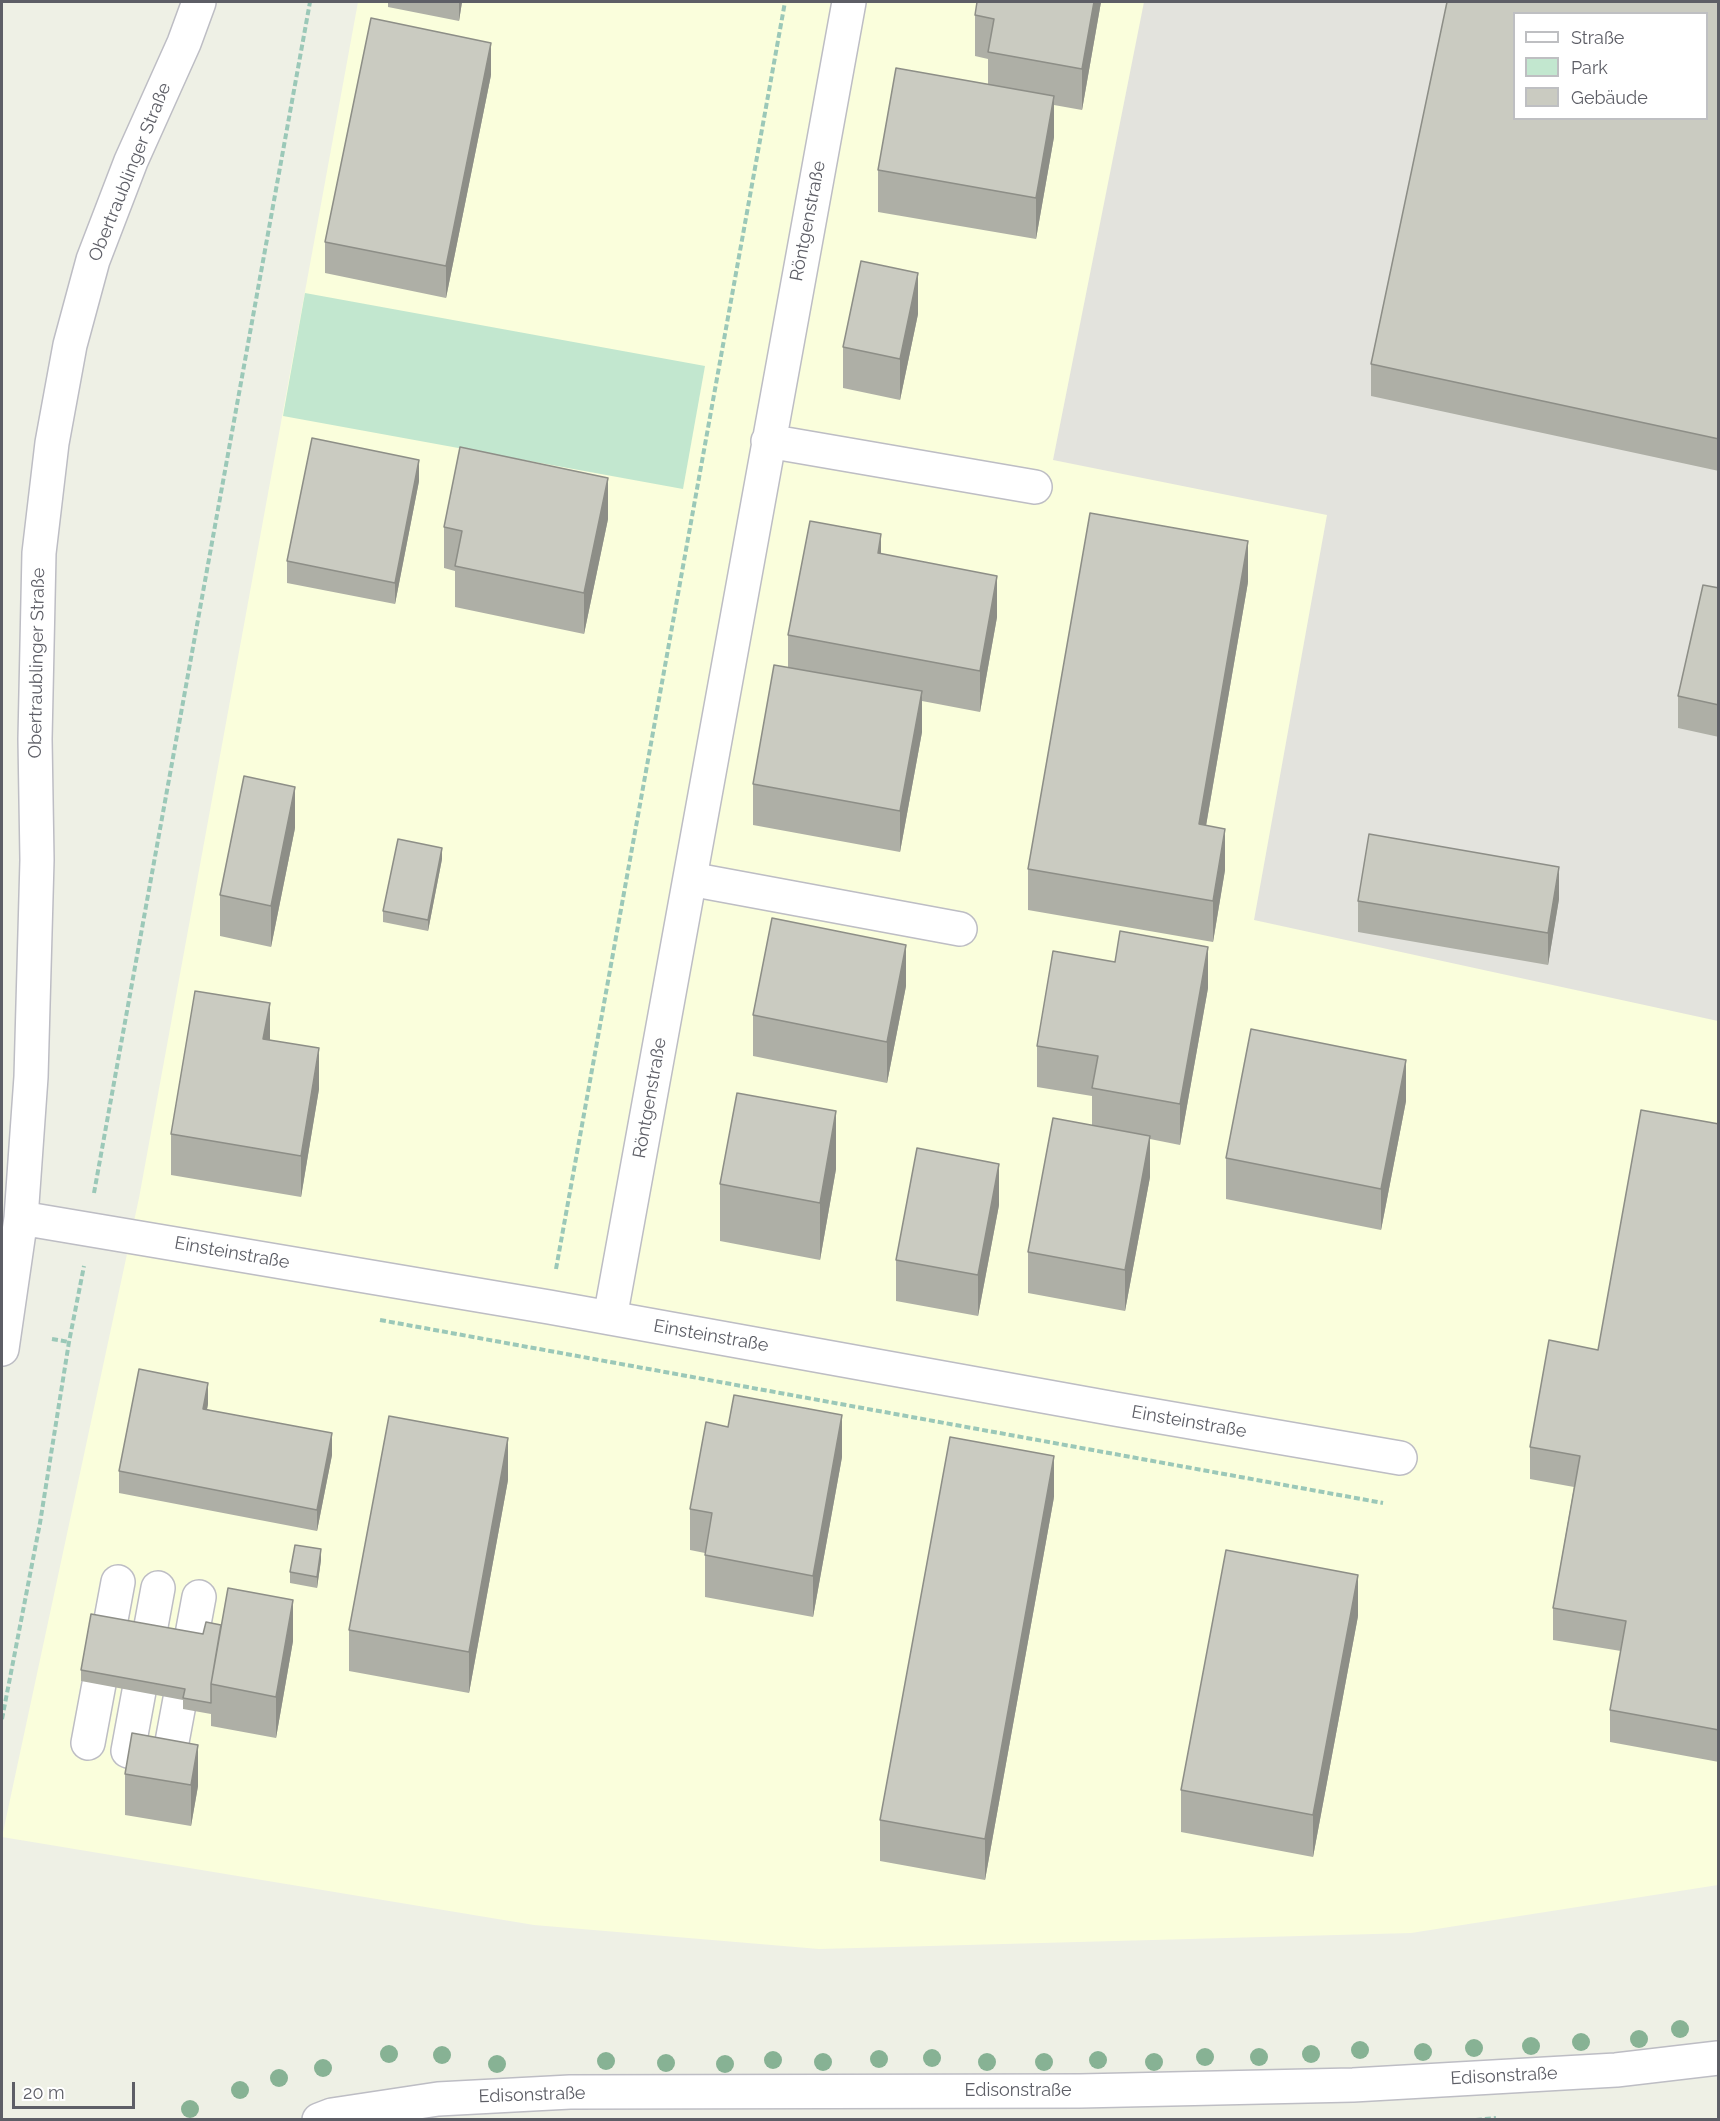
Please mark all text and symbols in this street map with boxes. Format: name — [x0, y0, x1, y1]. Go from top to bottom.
legend — [1513, 12, 1708, 120]
text: Straße — [1571, 27, 1624, 48]
text: Park — [1571, 57, 1608, 78]
street label: Obertraublinger Straße — [84, 80, 176, 264]
text: Gebäude — [1571, 87, 1648, 108]
street label: Röntgenstraße — [786, 159, 830, 283]
street label: Obertraublinger Straße — [25, 567, 49, 759]
street label: Röntgenstraße — [629, 1036, 671, 1160]
street label: Einsteinstraße — [173, 1232, 291, 1274]
street label: Einsteinstraße — [652, 1315, 770, 1357]
street label: Einsteinstraße — [1130, 1401, 1248, 1443]
street label: Edisonstraße — [1450, 2062, 1558, 2090]
scale bar — [15, 2070, 138, 2108]
street label: Edisonstraße — [964, 2080, 1072, 2102]
text: 20 m — [23, 2082, 65, 2103]
street label: Edisonstraße — [478, 2082, 586, 2108]

